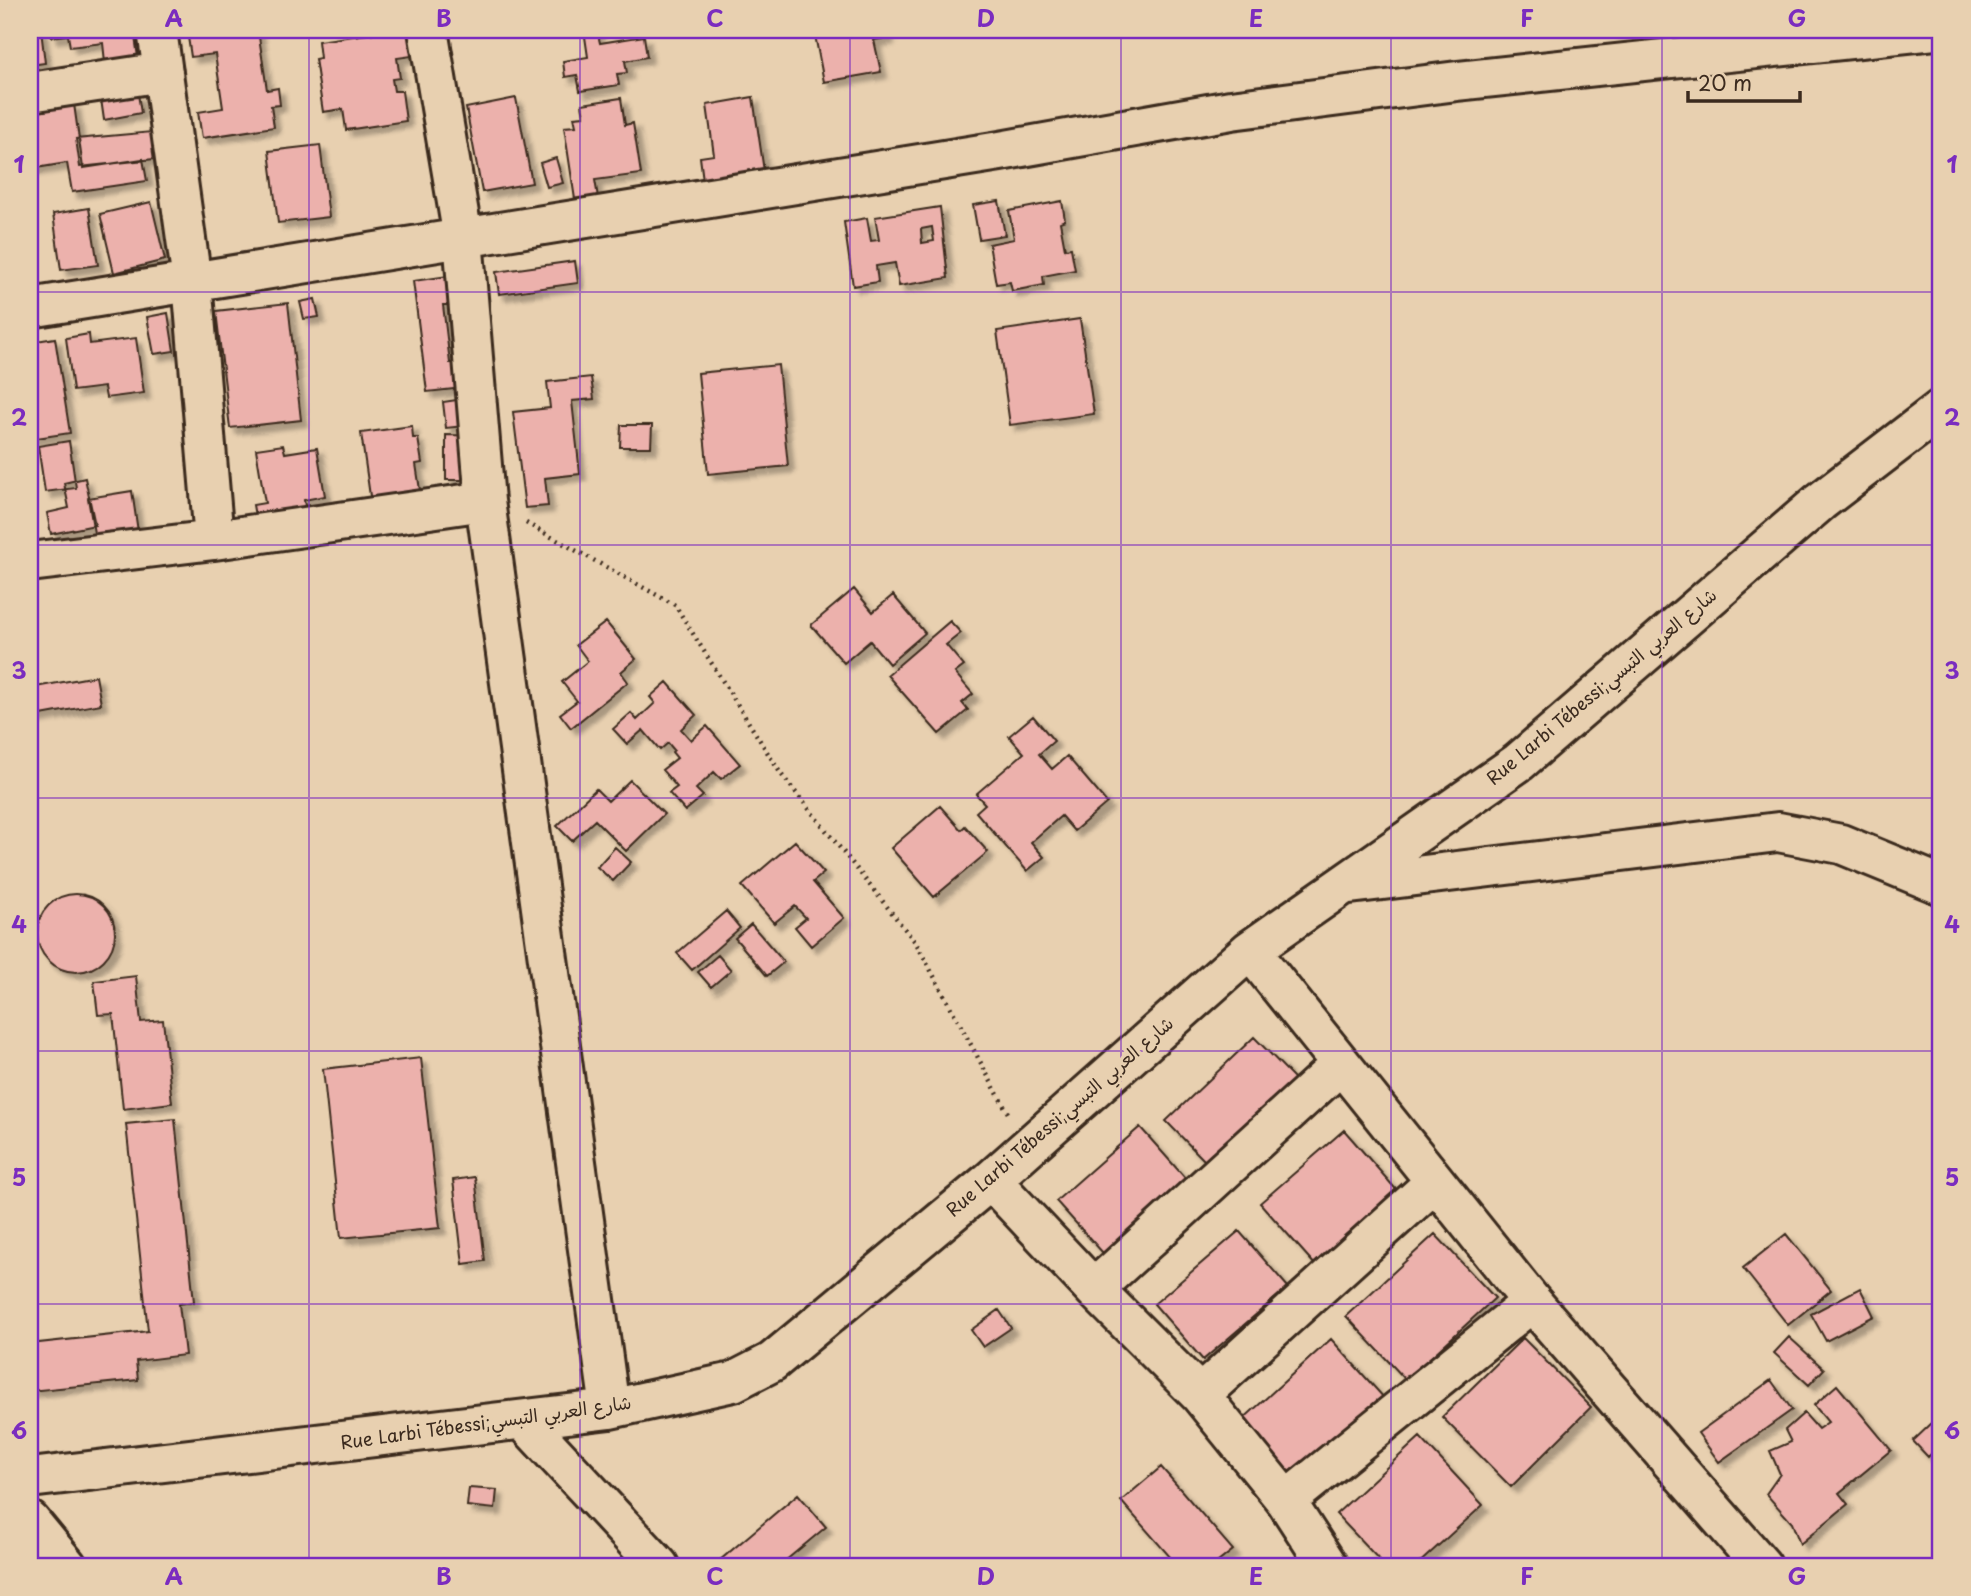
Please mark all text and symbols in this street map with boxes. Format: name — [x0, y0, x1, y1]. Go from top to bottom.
text: A — [165, 0, 183, 35]
text: B — [436, 0, 452, 35]
text: C — [706, 0, 724, 35]
text: D — [977, 0, 995, 35]
text: E — [1249, 0, 1263, 35]
text: F — [1520, 0, 1534, 35]
text: G — [1788, 0, 1806, 35]
scale bar — [1688, 60, 1800, 104]
text: 20 m — [1698, 66, 1752, 98]
text: 1 — [14, 146, 25, 181]
text: 1 — [1947, 146, 1958, 181]
text: 2 — [11, 399, 27, 434]
text: 2 — [1944, 399, 1960, 434]
street label: Rue Larbi Tébessi;شارع العربي التبسي — [1480, 581, 1725, 794]
text: 3 — [11, 652, 27, 687]
text: 3 — [1944, 652, 1960, 687]
text: 4 — [11, 906, 27, 941]
text: 4 — [1944, 906, 1960, 941]
street label: Rue Larbi Tébessi;شارع العربي التبسي — [939, 1009, 1181, 1225]
text: 5 — [12, 1159, 26, 1194]
text: 5 — [1945, 1159, 1959, 1194]
street label: Rue Larbi Tébessi;شارع العربي التبسي — [339, 1388, 634, 1459]
text: 6 — [11, 1412, 27, 1447]
text: 6 — [1944, 1412, 1960, 1447]
text: A — [165, 1558, 183, 1593]
text: B — [436, 1558, 452, 1593]
text: C — [706, 1558, 724, 1593]
text: D — [977, 1558, 995, 1593]
text: E — [1249, 1558, 1263, 1593]
text: F — [1520, 1558, 1534, 1593]
text: G — [1788, 1558, 1806, 1593]

